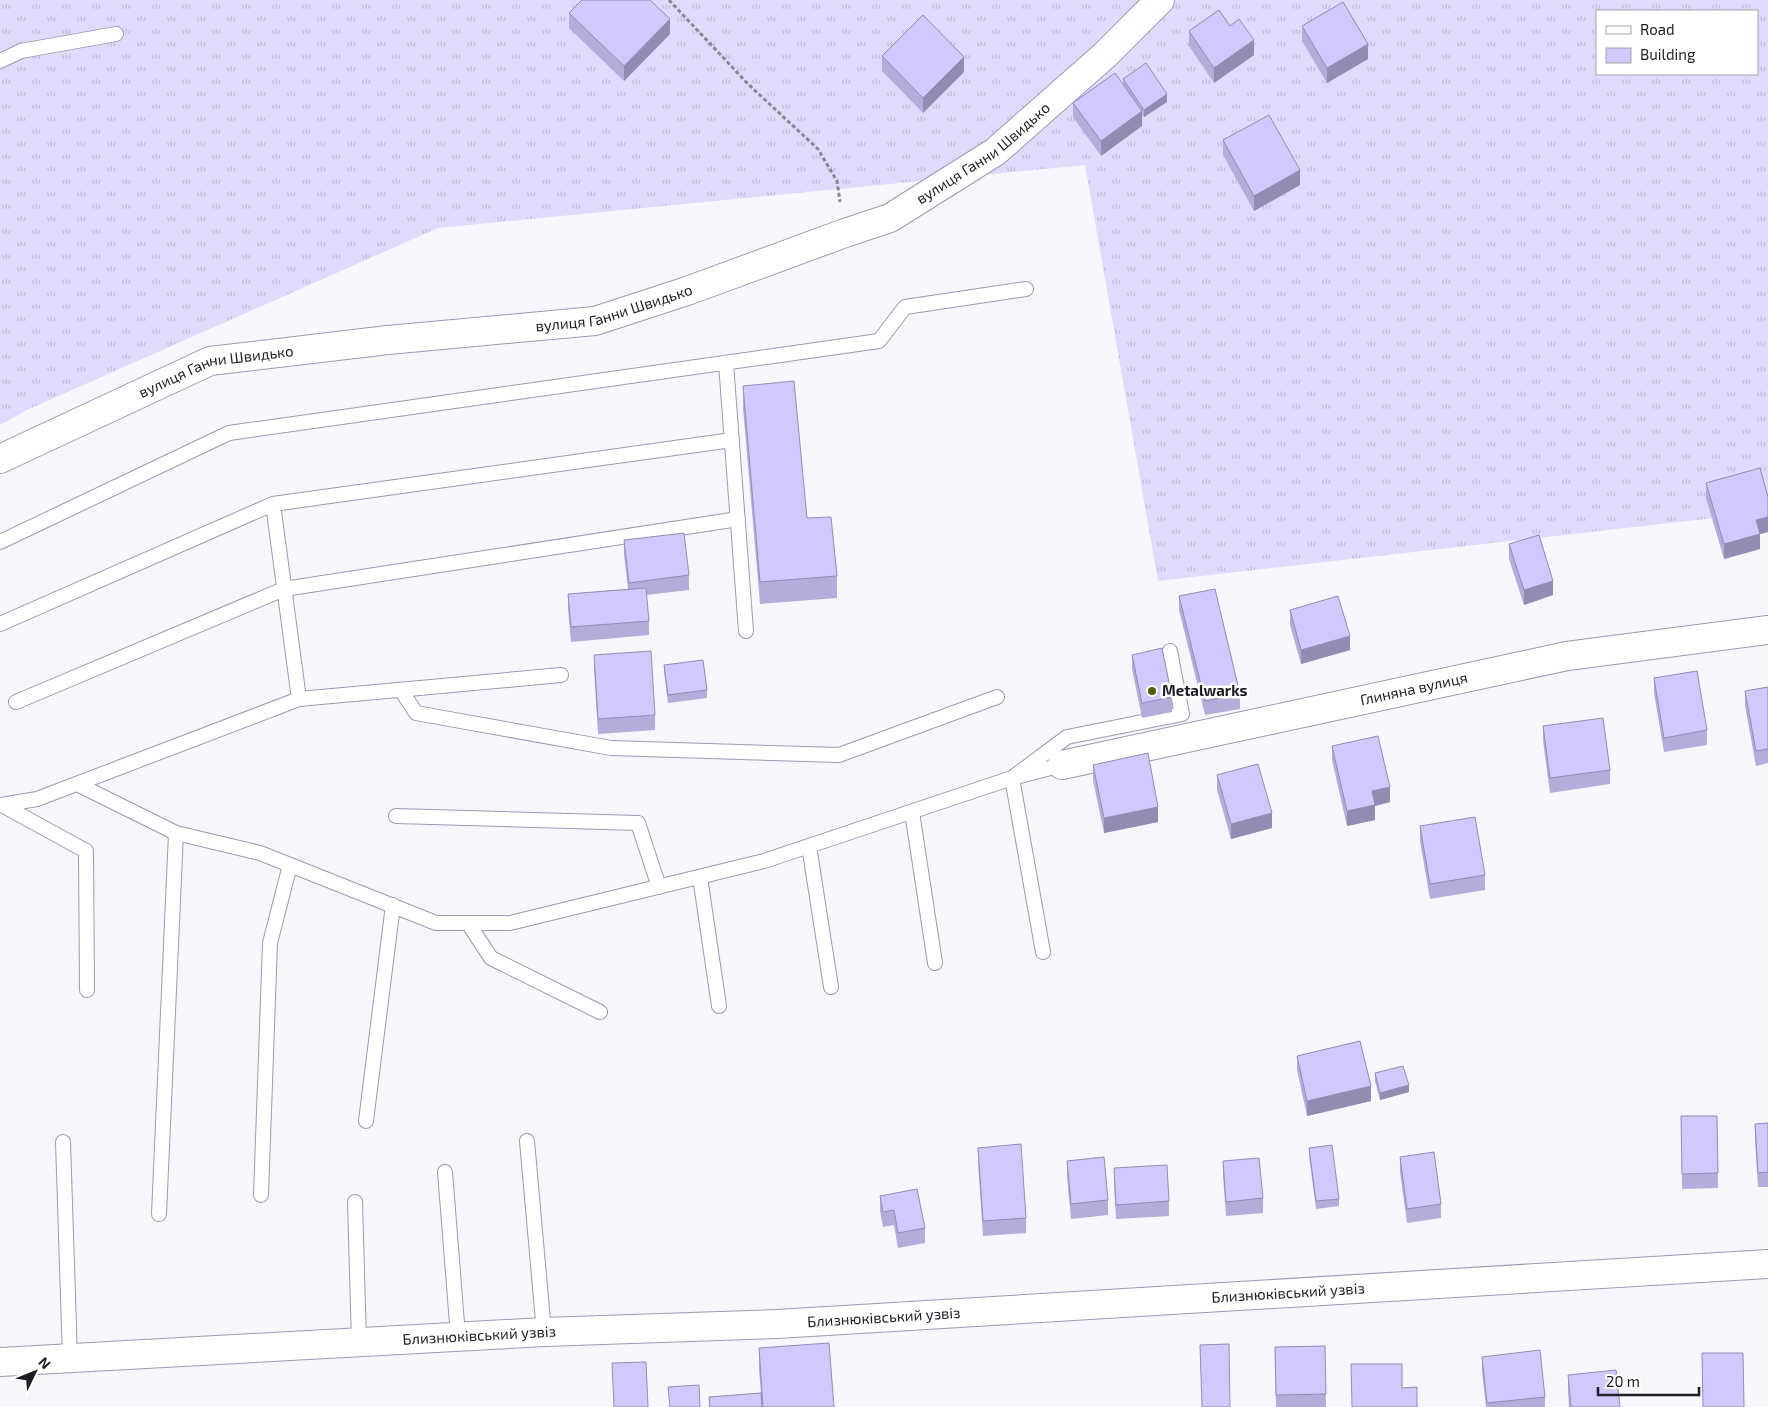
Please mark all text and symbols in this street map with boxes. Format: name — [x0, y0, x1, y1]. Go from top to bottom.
legend — [1596, 10, 1758, 75]
text: Road — [1640, 20, 1675, 38]
text: Building — [1640, 45, 1696, 63]
street label: вулиця Ганни Швидько — [913, 98, 1053, 207]
street label: вулиця Ганни Швидько — [535, 280, 695, 335]
street label: вулиця Ганни Швидько — [136, 341, 294, 401]
street label: Глиняна вулиця — [1358, 668, 1469, 708]
place label: Metalwarks — [1162, 681, 1248, 699]
marker: Metalwarks — [1146, 685, 1158, 697]
street label: Близнюківський узвіз — [1211, 1278, 1365, 1306]
street label: Близнюківський узвіз — [807, 1303, 961, 1330]
street label: Близнюківський узвіз — [402, 1322, 556, 1348]
north arrow — [10, 1347, 60, 1397]
text: N — [35, 1353, 55, 1372]
scale bar — [1598, 1364, 1699, 1396]
text: 20 m — [1606, 1372, 1640, 1390]

